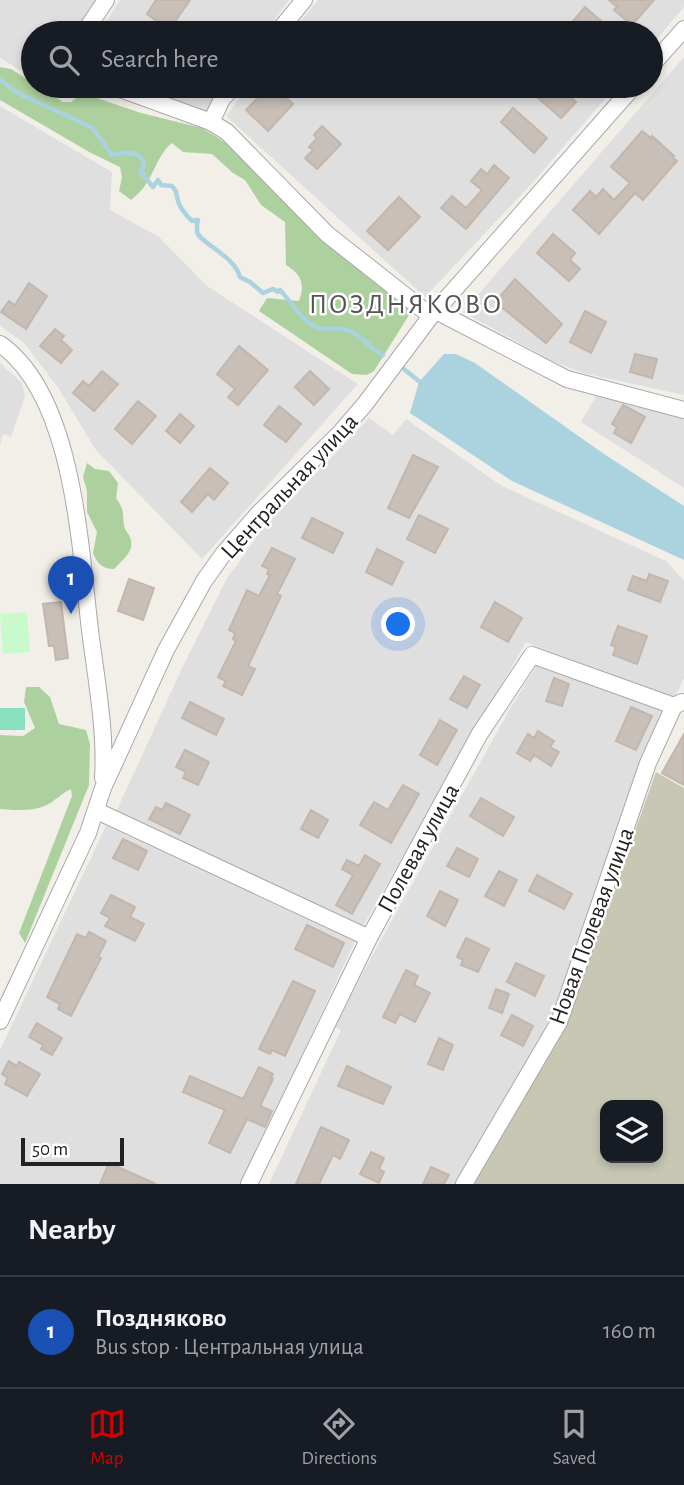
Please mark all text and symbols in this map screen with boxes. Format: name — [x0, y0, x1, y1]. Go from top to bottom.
search box — [21, 21, 663, 98]
icon: search — [45, 41, 83, 79]
text: Search here — [101, 46, 219, 72]
district label: ПОЗДНЯКОВО — [309, 291, 503, 319]
street label: Центральная улица — [217, 409, 363, 564]
pin: 1 — [48, 556, 94, 614]
your location — [381, 607, 415, 641]
street label: Полевая улица — [374, 780, 464, 917]
street label: Новая Полевая улица — [545, 824, 639, 1028]
map controls — [600, 1100, 663, 1163]
button: layers — [600, 1100, 663, 1163]
scale bar — [21, 1135, 124, 1167]
text: 50 m — [32, 1140, 68, 1159]
text: Nearby — [28, 1215, 116, 1245]
text: Поздняково — [95, 1305, 227, 1331]
text: 1 — [47, 1320, 55, 1343]
text: 160 m — [603, 1320, 656, 1343]
text: Bus stop · Центральная улица — [95, 1336, 364, 1359]
tab: Map — [88, 1405, 126, 1470]
tab: Directions — [301, 1405, 377, 1470]
tab: Saved — [553, 1405, 596, 1470]

